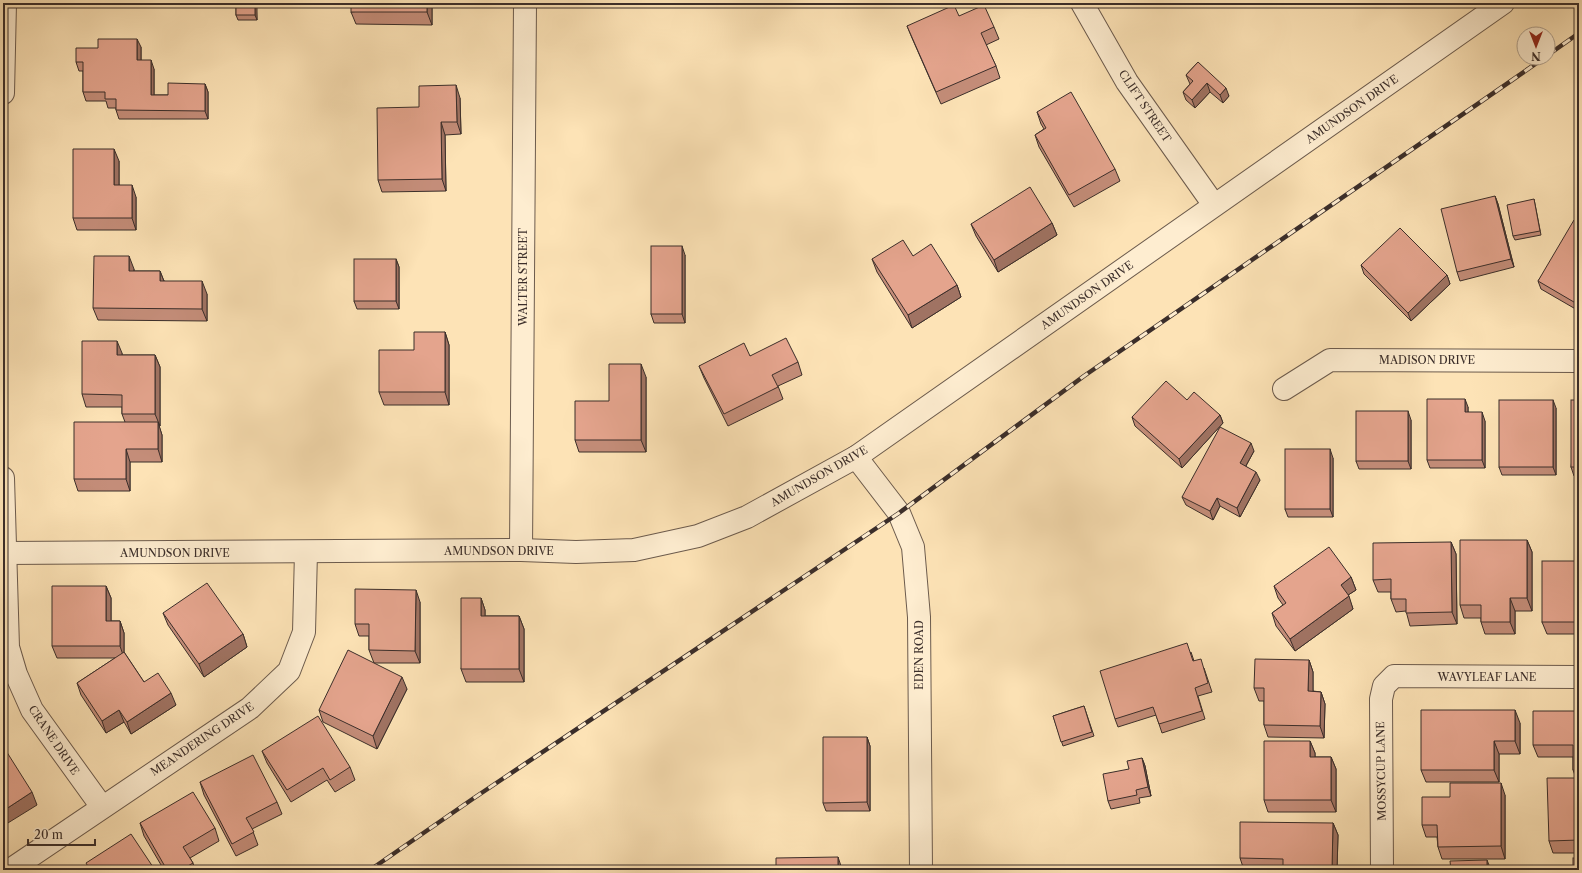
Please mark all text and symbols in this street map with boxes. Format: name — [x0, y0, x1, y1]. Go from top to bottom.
north arrow — [1516, 26, 1556, 66]
text: N — [1531, 49, 1541, 63]
street label: CLIFT STREET — [1116, 67, 1175, 145]
street label: AMUNDSON DRIVE — [1302, 72, 1401, 147]
street label: WALTER STREET — [516, 227, 530, 327]
street label: AMUNDSON DRIVE — [1037, 258, 1136, 333]
street label: MADISON DRIVE — [1379, 353, 1476, 367]
street label: AMUNDSON DRIVE — [767, 442, 870, 510]
street label: AMUNDSON DRIVE — [443, 544, 554, 558]
street label: AMUNDSON DRIVE — [119, 546, 230, 560]
street label: EDEN ROAD — [912, 620, 926, 690]
street label: WAVYLEAF LANE — [1437, 670, 1537, 684]
street label: MEANDERING DRIVE — [148, 699, 257, 779]
street label: CRANE DRIVE — [26, 703, 83, 778]
street label: MOSSYCUP LANE — [1373, 721, 1389, 821]
scale bar — [28, 821, 95, 847]
text: 20 m — [34, 827, 63, 842]

